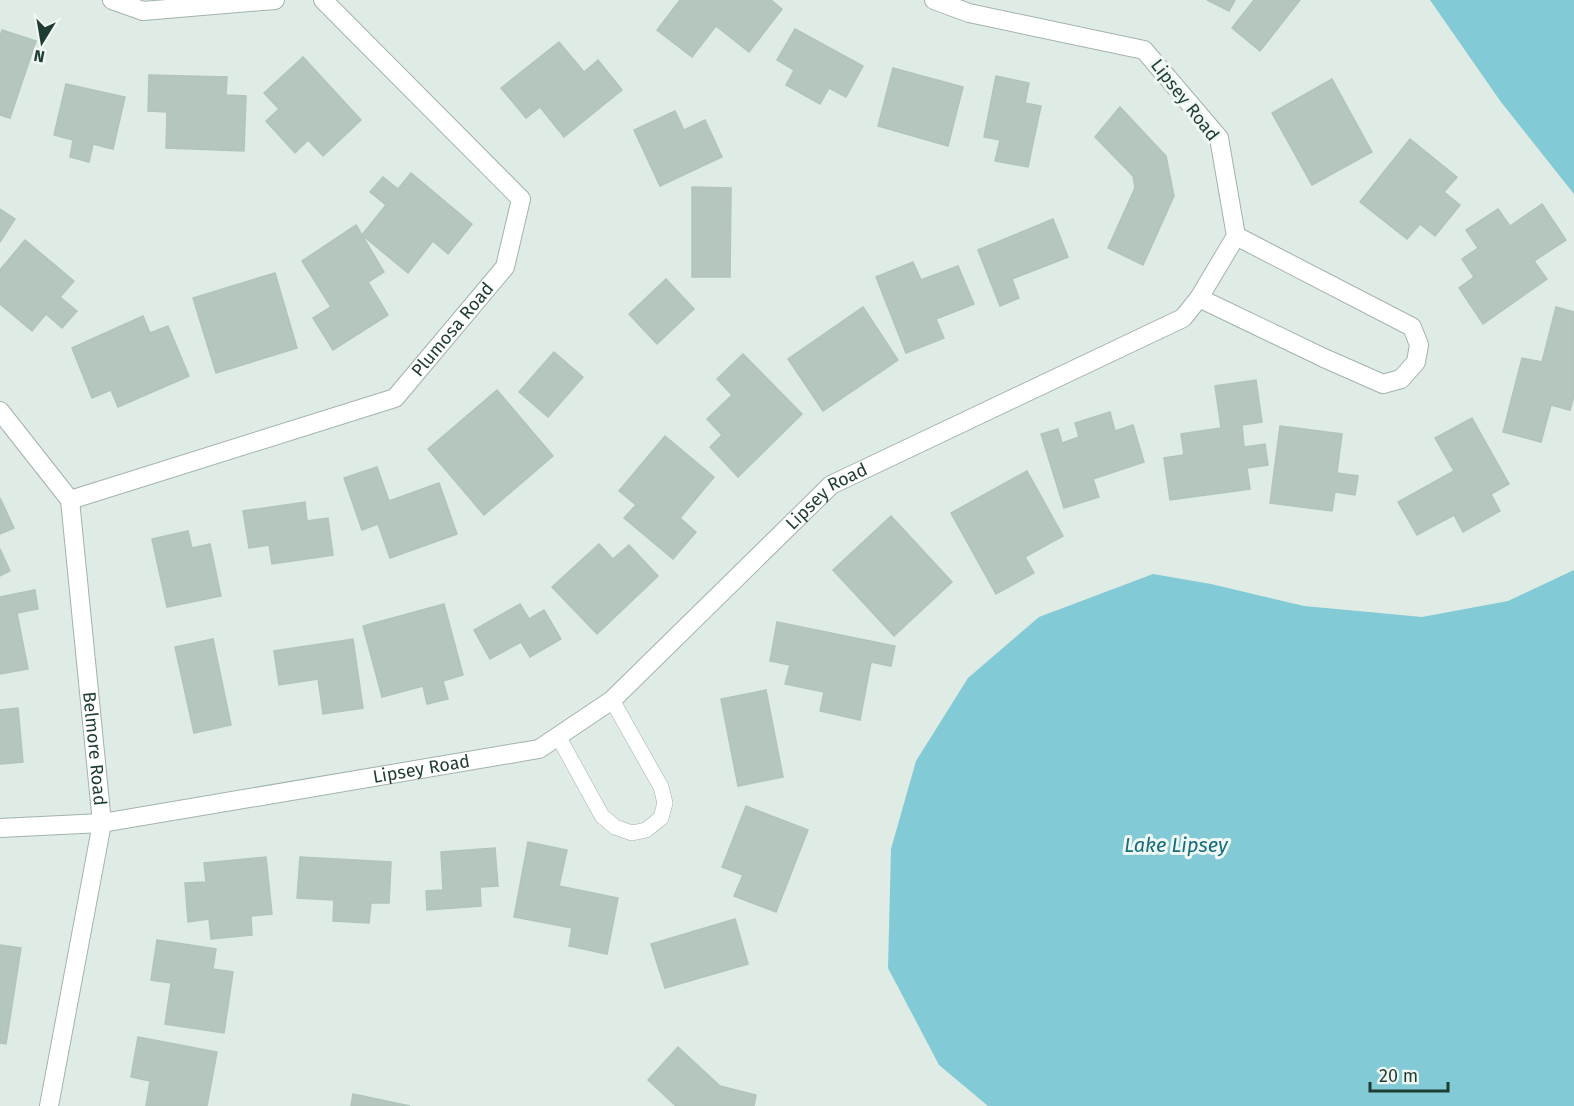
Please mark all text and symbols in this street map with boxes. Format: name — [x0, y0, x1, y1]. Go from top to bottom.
north arrow — [12, 12, 72, 72]
text: N — [32, 46, 46, 67]
street label: Lipsey Road — [1146, 55, 1224, 145]
street label: Plumosa Road — [407, 278, 498, 381]
street label: Lipsey Road — [781, 458, 871, 534]
street label: Belmore Road — [78, 690, 111, 807]
street label: Lipsey Road — [371, 750, 472, 788]
water label: Lake Lipsey — [1124, 833, 1229, 857]
scale bar — [1370, 1055, 1448, 1093]
text: 20 m — [1379, 1065, 1418, 1087]

